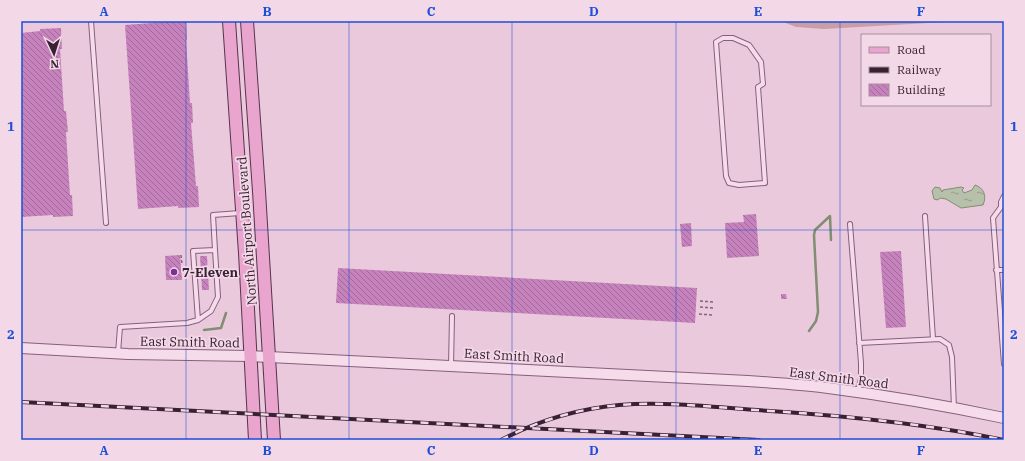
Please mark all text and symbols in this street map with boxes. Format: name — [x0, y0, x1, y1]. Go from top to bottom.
text: A — [99, 3, 109, 20]
text: B — [262, 3, 272, 20]
text: C — [427, 3, 436, 20]
text: D — [589, 3, 599, 20]
text: E — [754, 3, 762, 20]
text: F — [917, 3, 925, 20]
north arrow — [34, 34, 74, 74]
legend — [861, 34, 991, 106]
text: Road — [897, 42, 926, 57]
text: N — [50, 57, 60, 71]
text: Railway — [897, 62, 942, 77]
text: Building — [897, 82, 945, 97]
text: 1 — [7, 118, 15, 135]
text: 1 — [1010, 118, 1018, 135]
street label: North Airport Boulevard — [233, 156, 261, 306]
place label: 7-Eleven — [182, 264, 238, 281]
marker: 7-Eleven — [169, 267, 179, 277]
text: 2 — [7, 326, 15, 343]
text: 2 — [1010, 326, 1018, 343]
street label: East Smith Road — [140, 333, 240, 351]
street label: East Smith Road — [464, 345, 565, 367]
street label: East Smith Road — [788, 363, 890, 393]
text: A — [99, 442, 109, 459]
text: B — [262, 442, 272, 459]
text: C — [427, 442, 436, 459]
text: D — [589, 442, 599, 459]
text: E — [754, 442, 762, 459]
text: F — [917, 442, 925, 459]

